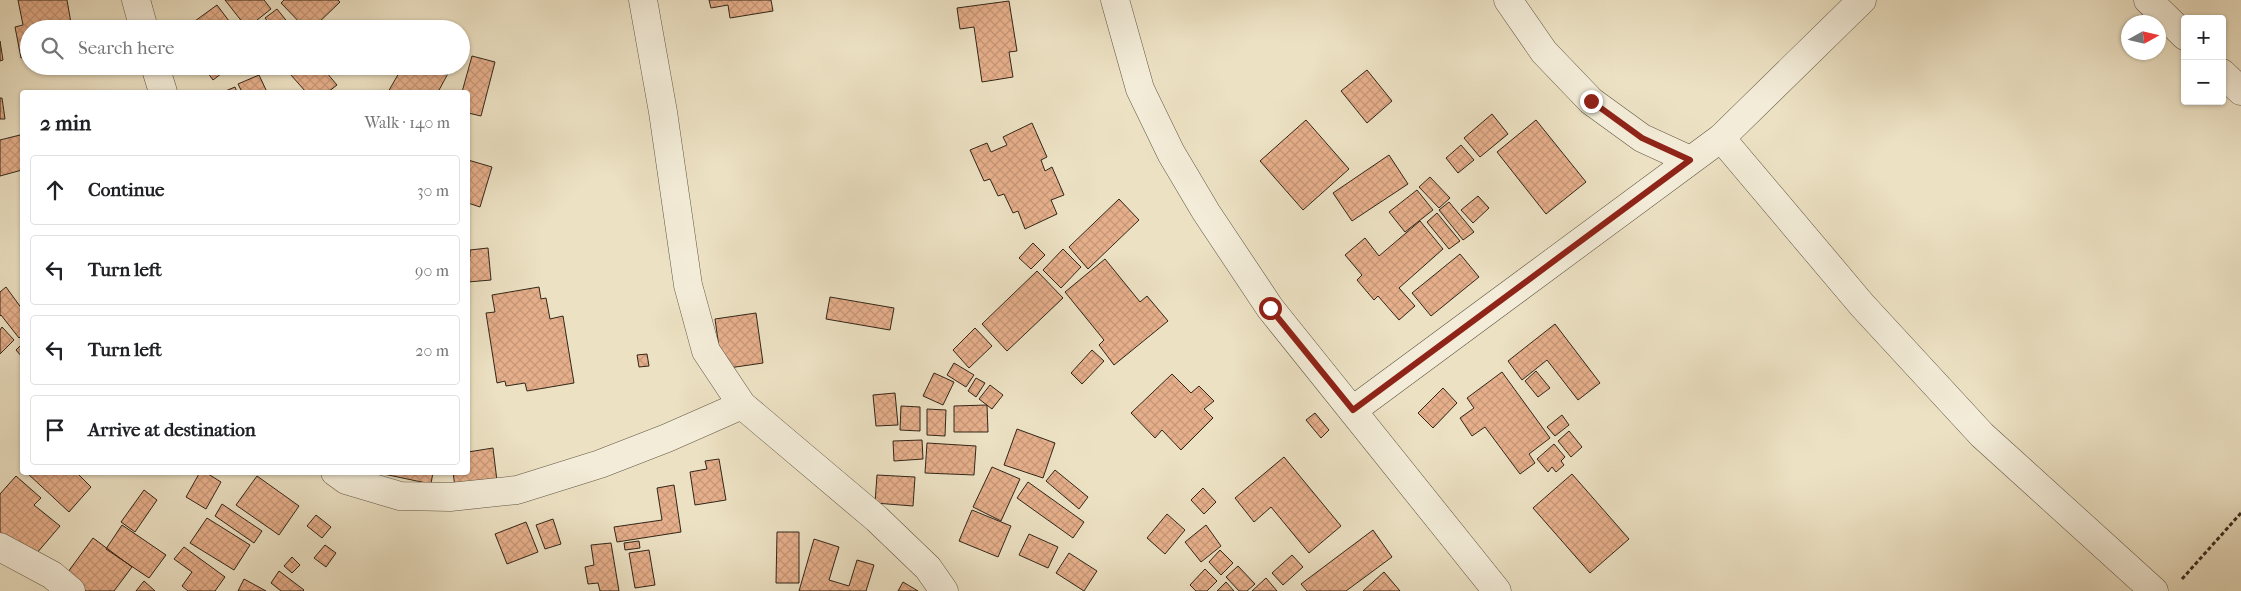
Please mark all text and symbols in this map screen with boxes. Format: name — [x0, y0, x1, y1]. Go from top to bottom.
north arrow — [2121, 15, 2166, 60]
map controls — [2181, 15, 2226, 105]
button: + — [2181, 15, 2226, 60]
search box — [20, 20, 470, 75]
icon: search — [38, 34, 66, 62]
text: Search here — [78, 37, 174, 59]
button: − — [2181, 60, 2226, 105]
route end — [1580, 90, 1603, 113]
text: 2 min — [40, 111, 91, 135]
text: Walk · 140 m — [365, 113, 450, 132]
icon: ahead — [41, 176, 69, 204]
text: Continue — [88, 179, 164, 201]
text: 30 m — [417, 181, 449, 200]
icon: left — [41, 256, 69, 284]
text: Turn left — [88, 259, 162, 281]
text: 90 m — [415, 261, 449, 280]
route start — [1259, 297, 1282, 320]
icon: left — [41, 336, 69, 364]
text: Turn left — [88, 339, 162, 361]
text: 20 m — [415, 341, 449, 360]
icon: arrive — [41, 416, 69, 444]
text: Arrive at destination — [88, 419, 256, 441]

